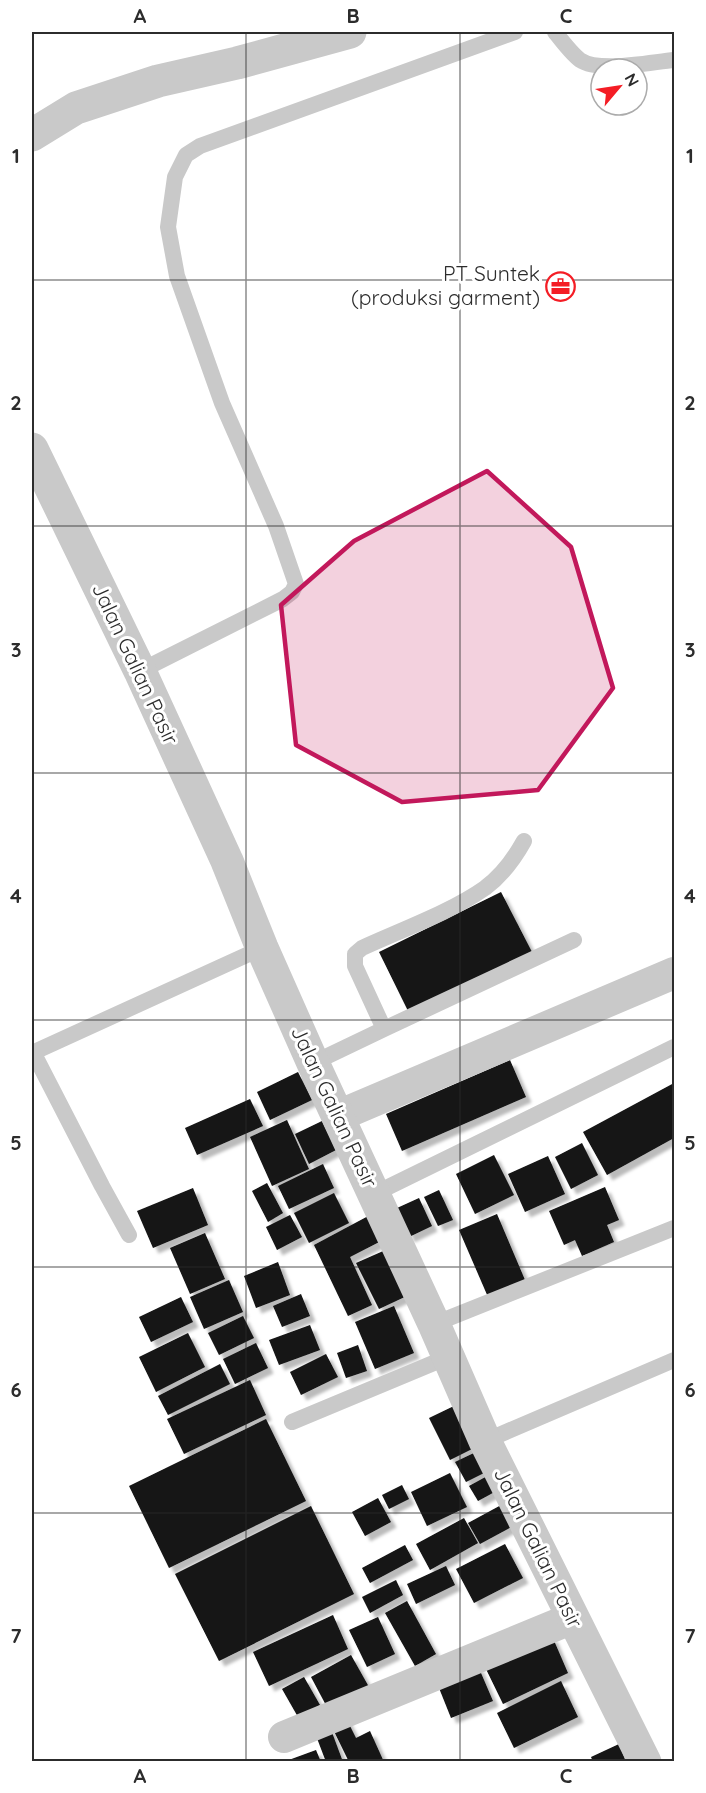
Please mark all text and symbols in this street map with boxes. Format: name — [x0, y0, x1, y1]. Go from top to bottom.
text: A — [134, 3, 147, 28]
text: B — [346, 3, 360, 28]
text: C — [560, 3, 573, 28]
north arrow — [589, 57, 649, 117]
text: N — [621, 70, 644, 90]
text: 1 — [12, 143, 20, 168]
text: 1 — [686, 143, 694, 168]
place label: PT Suntek (produksi garment) — [351, 260, 540, 310]
office icon: PT Suntek (produksi garment) — [545, 270, 577, 302]
text: 2 — [10, 390, 22, 415]
text: 2 — [684, 390, 696, 415]
street label: Jalan Galian Pasir — [87, 579, 185, 748]
text: 3 — [11, 637, 21, 662]
text: 3 — [685, 637, 695, 662]
text: 4 — [10, 883, 22, 908]
text: 4 — [684, 883, 696, 908]
street label: Jalan Galian Pasir — [286, 1022, 384, 1191]
text: 5 — [10, 1130, 22, 1155]
text: 5 — [684, 1130, 696, 1155]
text: 6 — [10, 1377, 22, 1402]
text: 6 — [684, 1377, 696, 1402]
street label: Jalan Galian Pasir — [489, 1463, 589, 1632]
text: 7 — [11, 1623, 22, 1648]
text: 7 — [685, 1623, 696, 1648]
text: A — [134, 1763, 147, 1788]
text: B — [346, 1763, 360, 1788]
text: C — [560, 1763, 573, 1788]

